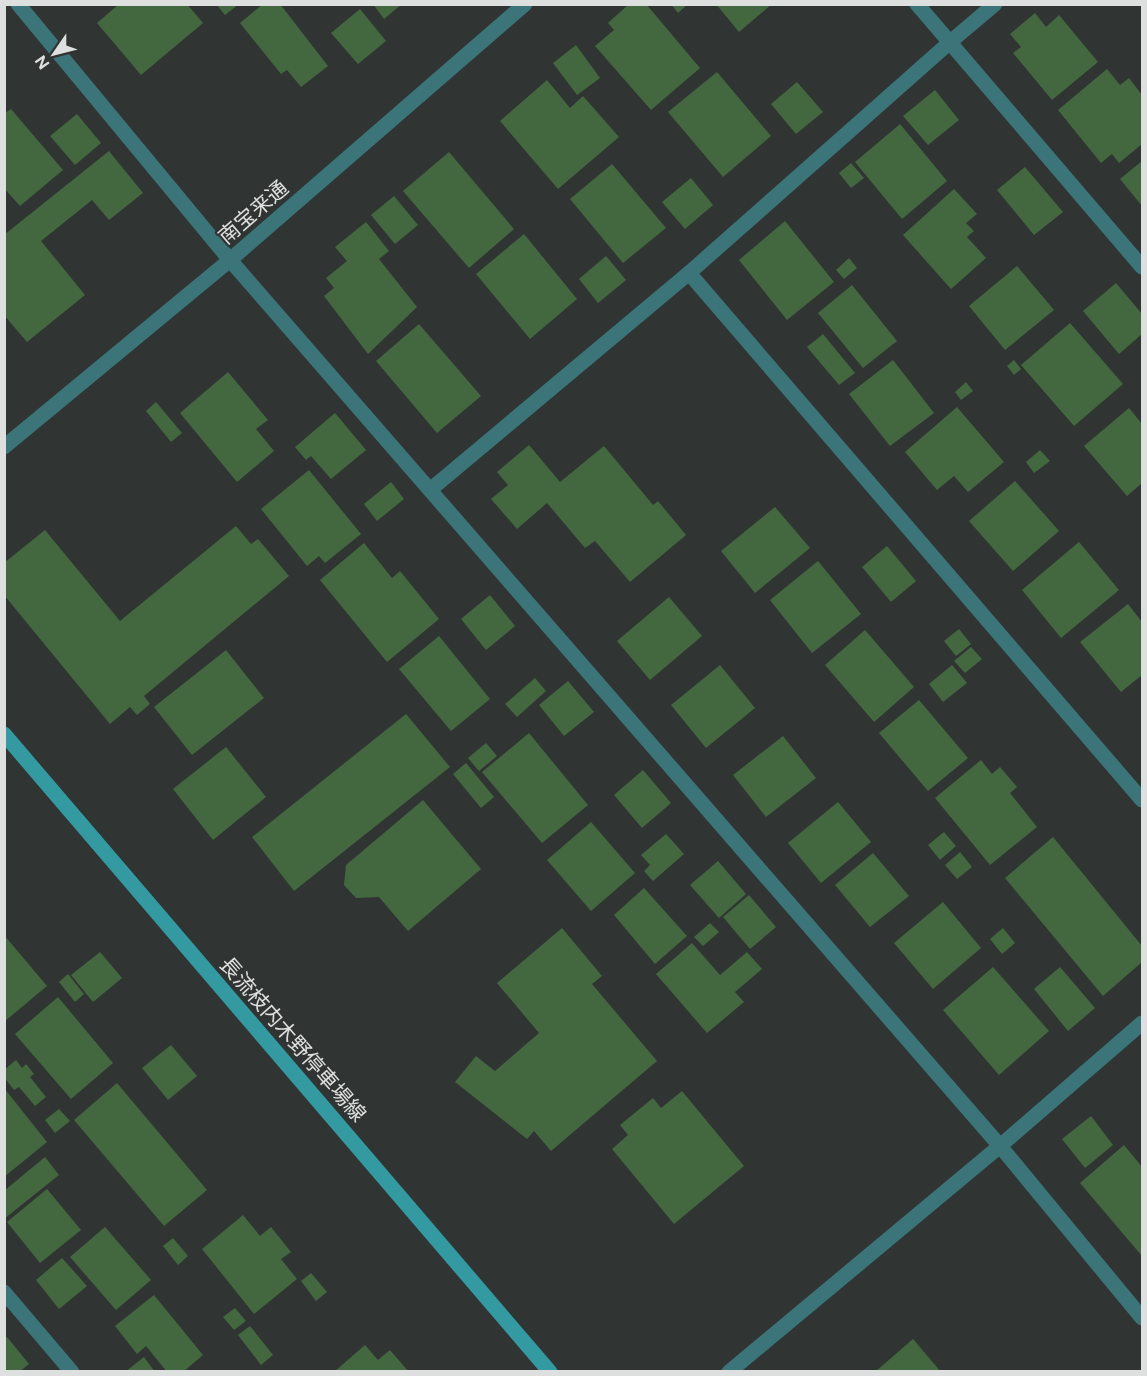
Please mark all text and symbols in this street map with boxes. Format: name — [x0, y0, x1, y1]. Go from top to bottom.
north arrow — [24, 24, 84, 84]
text: N — [31, 52, 53, 73]
street label: 南宝来通 — [213, 175, 293, 249]
street label: 長流枝内木野停車場線 — [215, 952, 371, 1126]

